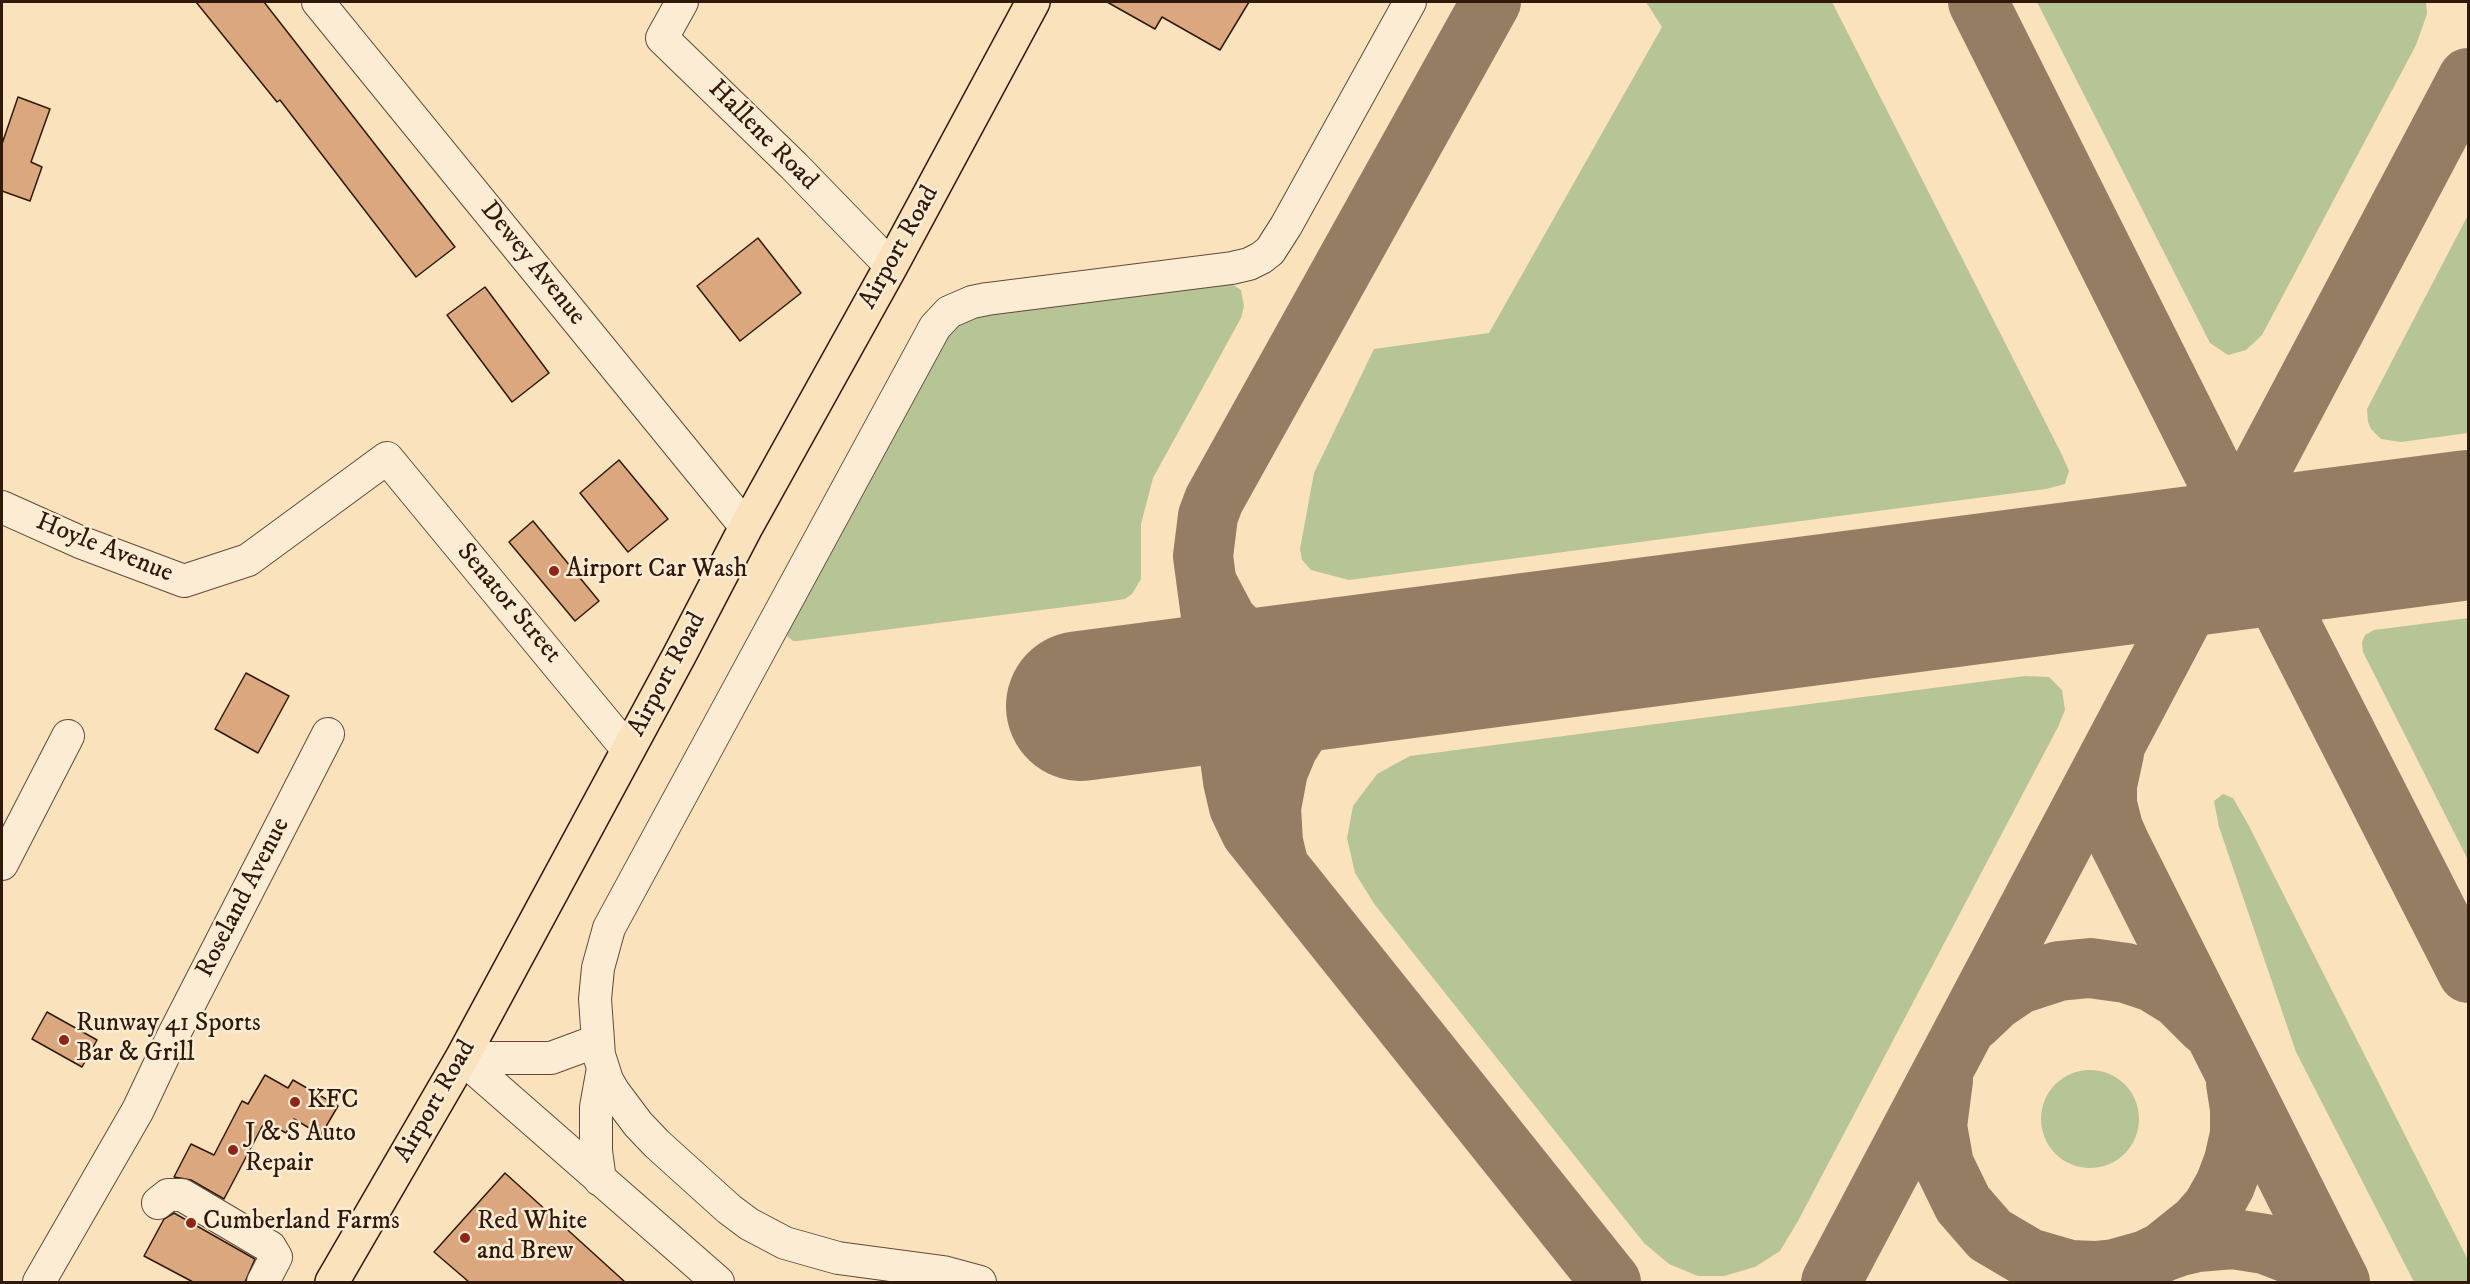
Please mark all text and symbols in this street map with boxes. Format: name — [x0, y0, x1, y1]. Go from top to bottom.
street label: Hallene Road — [700, 74, 824, 198]
street label: Airport Road — [853, 181, 947, 315]
street label: Dewey Avenue — [473, 196, 591, 332]
street label: Hoyle Avenue — [31, 507, 177, 591]
street label: Senator Street — [449, 538, 567, 670]
place label: Airport Car Wash — [566, 555, 747, 587]
marker: Airport Car Wash — [547, 564, 561, 578]
street label: Airport Road — [622, 608, 714, 742]
street label: Roseland Avenue — [190, 813, 298, 983]
place label: Runway 41 Sports Bar & Grill — [76, 1009, 261, 1070]
marker: Runway 41 Sports Bar & Grill — [57, 1033, 71, 1047]
street label: Airport Road — [389, 1035, 483, 1169]
place label: KFC — [307, 1086, 358, 1118]
marker: KFC — [288, 1095, 302, 1109]
place label: J & S Auto Repair — [245, 1119, 356, 1180]
marker: J & S Auto Repair — [226, 1143, 240, 1157]
place label: Cumberland Farms — [203, 1207, 400, 1239]
place label: Red White and Brew — [477, 1207, 587, 1268]
marker: Cumberland Farms — [184, 1216, 198, 1230]
marker: Red White and Brew — [458, 1231, 472, 1245]

